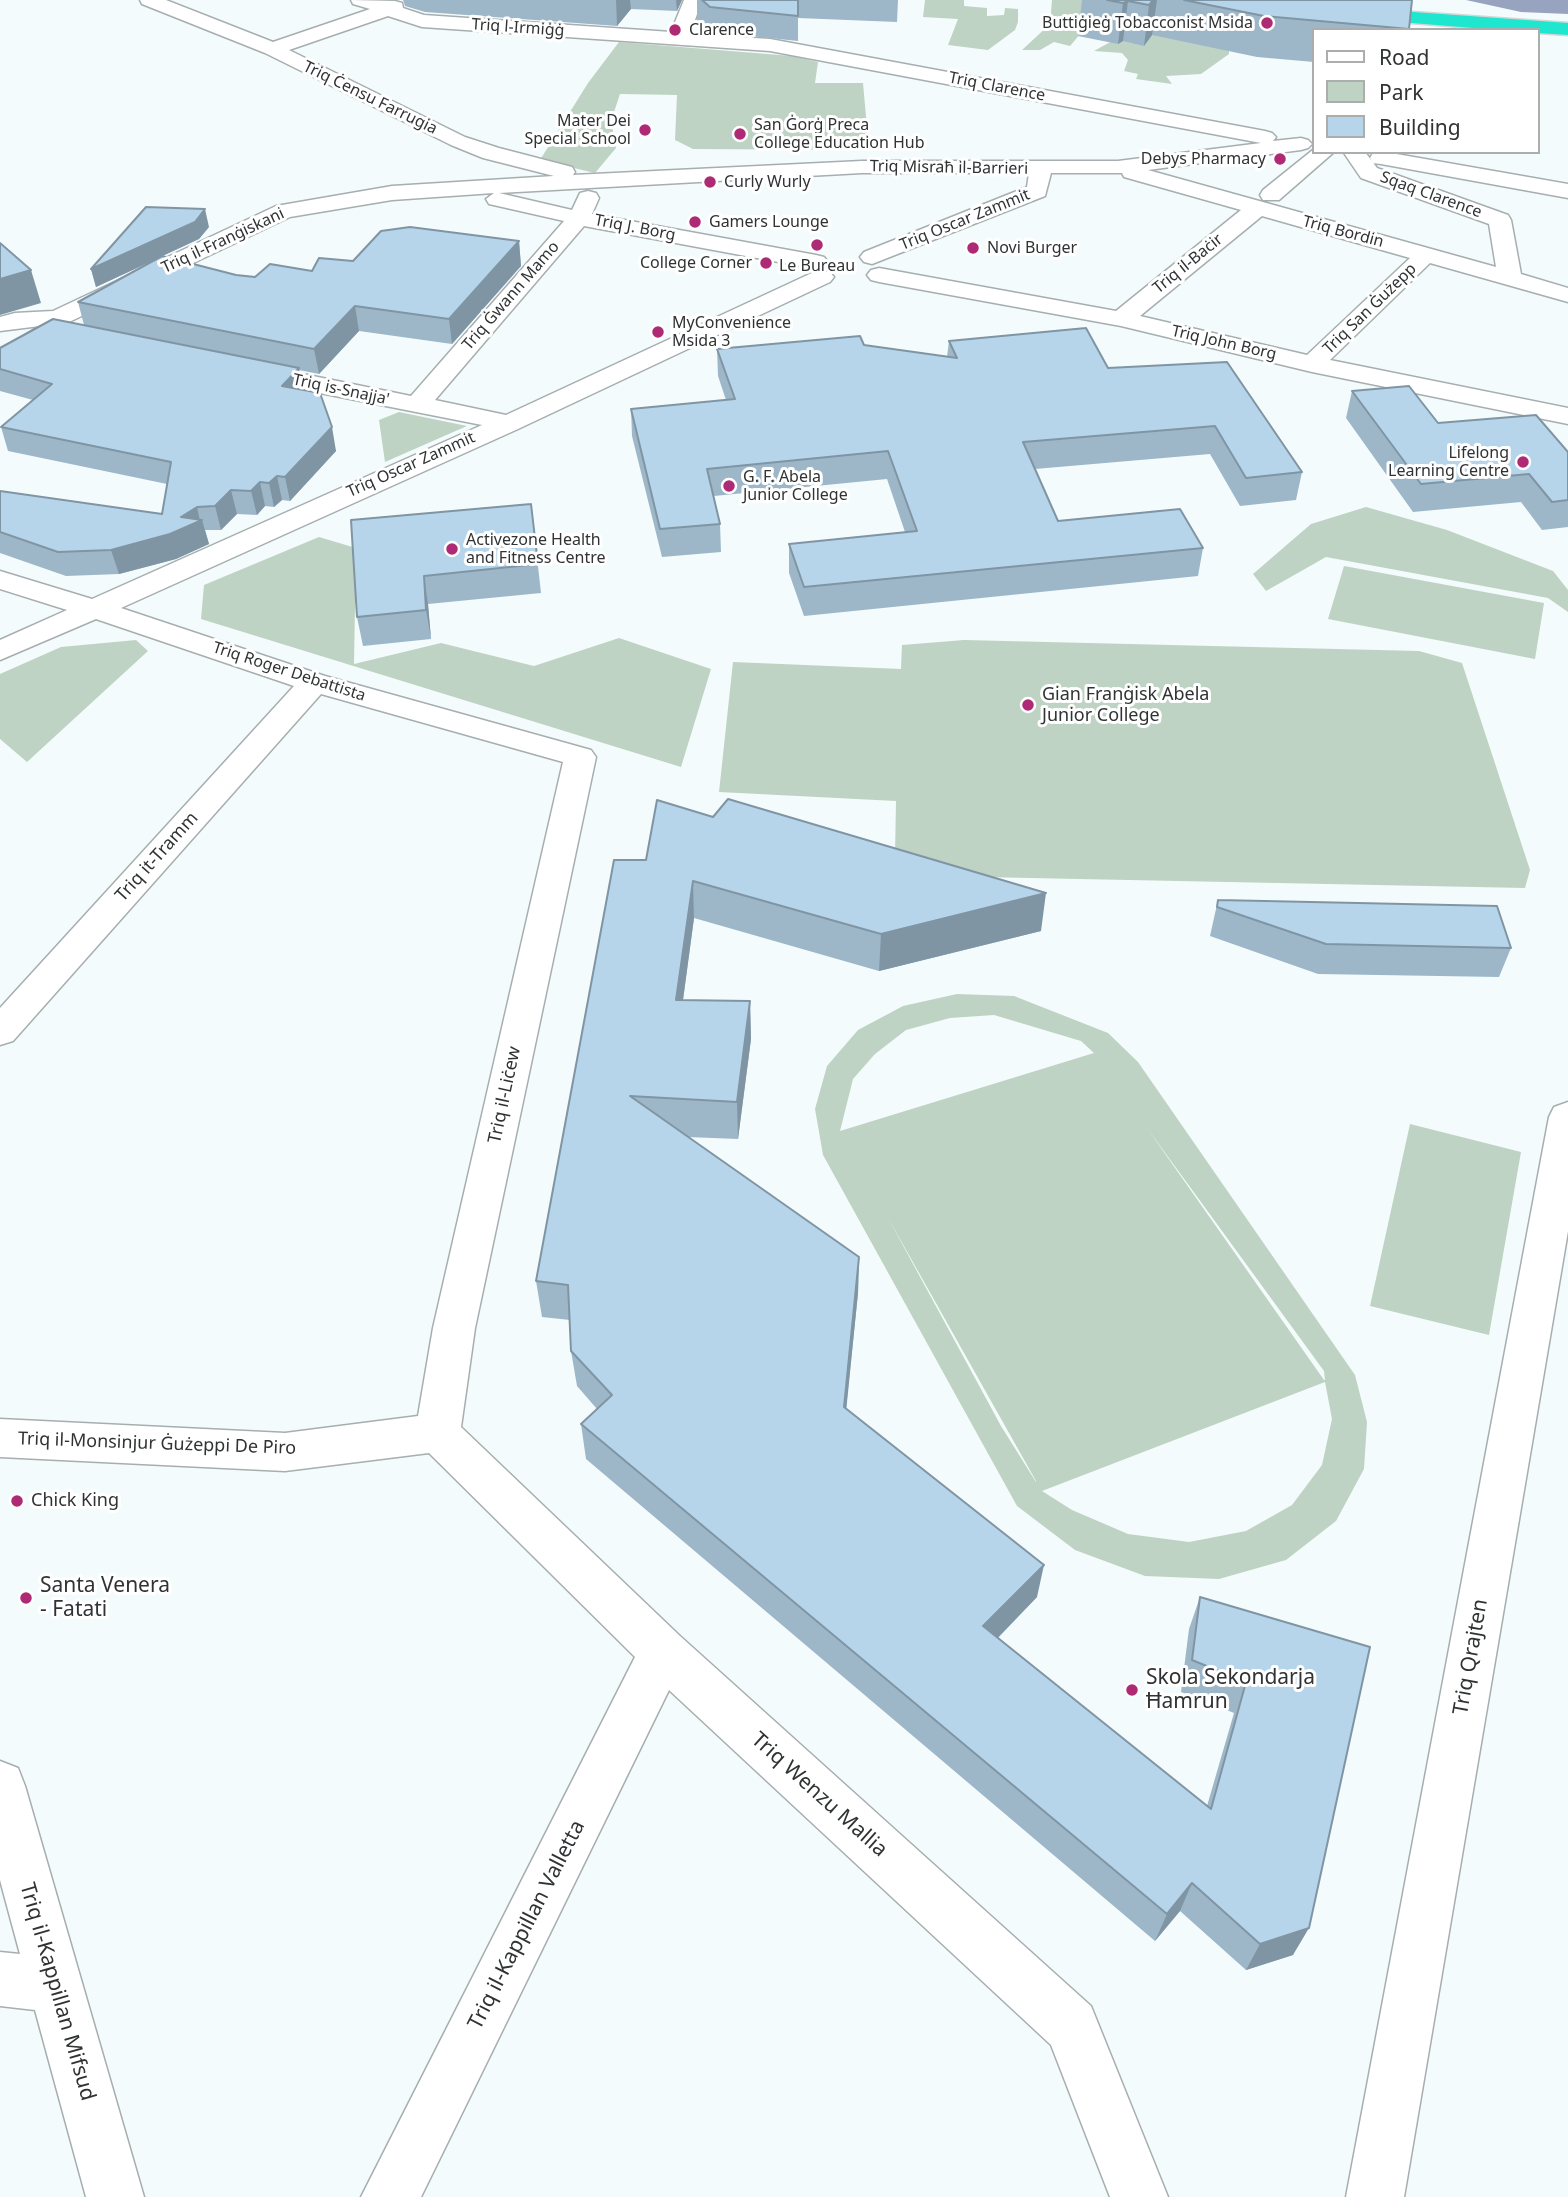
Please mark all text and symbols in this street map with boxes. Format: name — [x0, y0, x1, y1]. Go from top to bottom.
place label: Buttiġieġ Tobacconist Msida — [1042, 13, 1253, 33]
street label: Triq l-Irmiġġ — [471, 15, 565, 41]
marker: Buttiġieġ Tobacconist Msida — [1259, 15, 1275, 31]
place label: Clarence — [689, 20, 754, 40]
marker: Clarence — [667, 22, 683, 38]
legend — [1312, 28, 1540, 154]
text: Road — [1379, 43, 1429, 71]
street label: Triq Ċensu Farrugia — [300, 57, 440, 139]
street label: Triq Clarence — [947, 68, 1047, 106]
text: Park — [1379, 78, 1423, 106]
place label: Mater Dei Special School — [524, 111, 631, 149]
text: Building — [1379, 113, 1461, 141]
place label: San Ġorġ Preca College Education Hub — [754, 115, 925, 153]
marker: Mater Dei Special School — [637, 122, 653, 138]
marker: San Ġorġ Preca College Education Hub — [732, 126, 748, 142]
place label: Debys Pharmacy — [1141, 149, 1266, 169]
marker: Debys Pharmacy — [1272, 151, 1288, 167]
street label: Triq Misraħ il-Barrieri — [870, 157, 1028, 179]
street label: Sqaq Clarence — [1378, 168, 1484, 222]
place label: Curly Wurly — [724, 172, 811, 192]
marker: Curly Wurly — [702, 174, 718, 190]
street label: Triq Oscar Zammit — [897, 185, 1033, 255]
street label: Triq il-Franġiskani — [159, 204, 287, 278]
street label: Triq J. Borg — [593, 211, 677, 245]
place label: Gamers Lounge — [709, 212, 829, 232]
street label: Triq Bordin — [1300, 212, 1386, 252]
marker: Gamers Lounge — [687, 214, 703, 230]
street label: Triq il-Baċir — [1149, 230, 1227, 298]
marker: Le Bureau — [809, 237, 825, 253]
street label: Triq Ġwann Mamo — [458, 238, 564, 354]
place label: Novi Burger — [987, 238, 1077, 258]
marker: Novi Burger — [965, 240, 981, 256]
place label: College Corner — [640, 253, 752, 273]
marker: College Corner — [758, 255, 774, 271]
place label: Le Bureau — [779, 256, 855, 276]
street label: Triq San Ġużepp — [1319, 260, 1421, 358]
place label: MyConvenience Msida 3 — [672, 313, 791, 351]
street label: Triq John Borg — [1170, 322, 1278, 364]
marker: MyConvenience Msida 3 — [650, 324, 666, 340]
street label: Triq is-Snajja' — [291, 370, 391, 410]
street label: Triq Oscar Zammit — [344, 428, 478, 502]
place label: Lifelong Learning Centre — [1388, 443, 1509, 481]
marker: Lifelong Learning Centre — [1515, 454, 1531, 470]
place label: G. F. Abela Junior College — [743, 467, 848, 505]
marker: G. F. Abela Junior College — [721, 478, 737, 494]
place label: Activezone Health and Fitness Centre — [466, 530, 606, 568]
marker: Activezone Health and Fitness Centre — [444, 541, 460, 557]
street label: Triq Roger Debattista — [210, 638, 368, 706]
place label: Gian Franġisk Abela Junior College — [1042, 684, 1209, 726]
marker: Gian Franġisk Abela Junior College — [1020, 697, 1036, 713]
street label: Triq it-Tramm — [111, 808, 203, 906]
street label: Triq il-Liċew — [484, 1044, 526, 1146]
street label: Triq il-Monsinjur Ġużeppi De Piro — [18, 1428, 296, 1460]
place label: Chick King — [31, 1490, 119, 1512]
marker: Chick King — [9, 1493, 25, 1509]
place label: Santa Venera - Fatati — [40, 1573, 170, 1623]
marker: Santa Venera - Fatati — [18, 1590, 34, 1606]
street label: Triq Qrajten — [1448, 1597, 1494, 1717]
place label: Skola Sekondarja Ħamrun — [1146, 1665, 1315, 1715]
marker: Skola Sekondarja Ħamrun — [1124, 1682, 1140, 1698]
street label: Triq Wenzu Mallia — [746, 1727, 892, 1863]
street label: Triq il-Kappillan Valletta — [463, 1816, 591, 2034]
street label: Triq il-Kappillan Mifsud — [14, 1880, 100, 2104]

